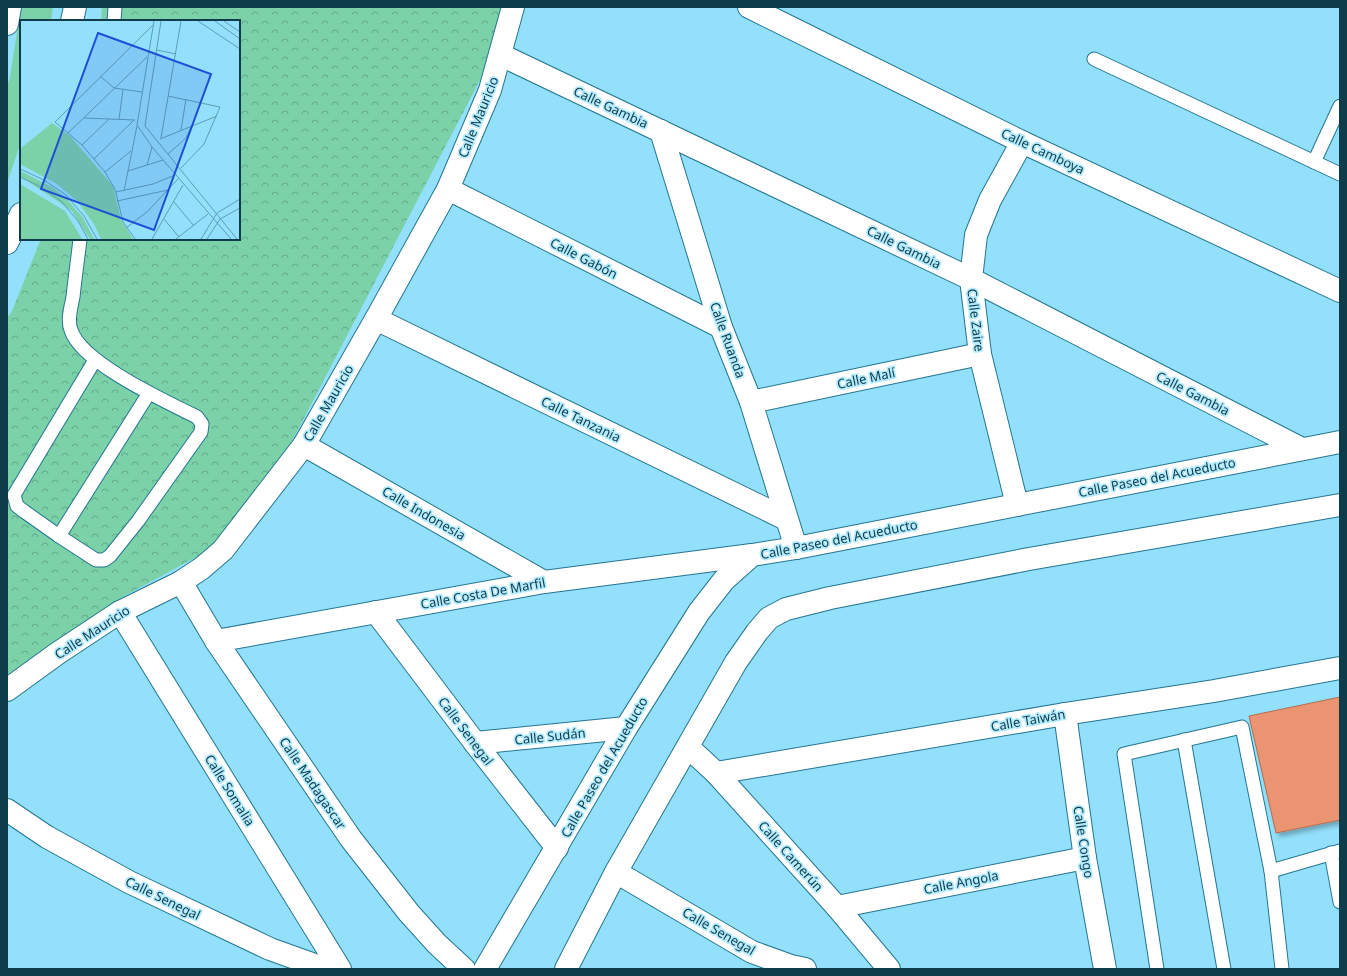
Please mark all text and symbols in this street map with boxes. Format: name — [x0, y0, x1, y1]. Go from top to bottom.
inset map — [20, 20, 240, 240]
street label: Calle Mauricio — [454, 74, 503, 160]
street label: Calle Gambia — [571, 82, 651, 132]
street label: Calle Camboya — [998, 124, 1088, 178]
street label: Calle Gambia — [864, 221, 944, 273]
street label: Calle Gabón — [547, 233, 621, 283]
street label: Calle Zaire — [963, 287, 989, 353]
street label: Calle Ruanda — [706, 299, 750, 381]
street label: Calle Mauricio — [299, 361, 357, 445]
street label: Calle Malí — [835, 363, 897, 393]
street label: Calle Gambia — [1153, 367, 1233, 419]
street label: Calle Tanzania — [538, 392, 624, 446]
street label: Calle Paseo del Acueducto — [1077, 453, 1237, 501]
street label: Calle Indonesia — [379, 482, 469, 544]
street label: Calle Paseo del Acueducto — [759, 515, 919, 563]
street label: Calle Costa De Marfil — [419, 573, 547, 613]
street label: Calle Mauricio — [51, 601, 133, 663]
street label: Calle Senegal — [434, 693, 498, 769]
street label: Calle Paseo del Acueducto — [556, 693, 652, 841]
street label: Calle Taiwán — [989, 705, 1067, 735]
street label: Calle Sudán — [514, 723, 586, 749]
street label: Calle Madagascar — [275, 733, 351, 833]
street label: Calle Somalia — [201, 751, 259, 829]
street label: Calle Congo — [1069, 805, 1099, 880]
street label: Calle Camerún — [754, 817, 828, 895]
street label: Calle Angola — [922, 866, 1000, 898]
street label: Calle Senegal — [122, 872, 204, 924]
street label: Calle Senegal — [679, 903, 759, 959]

